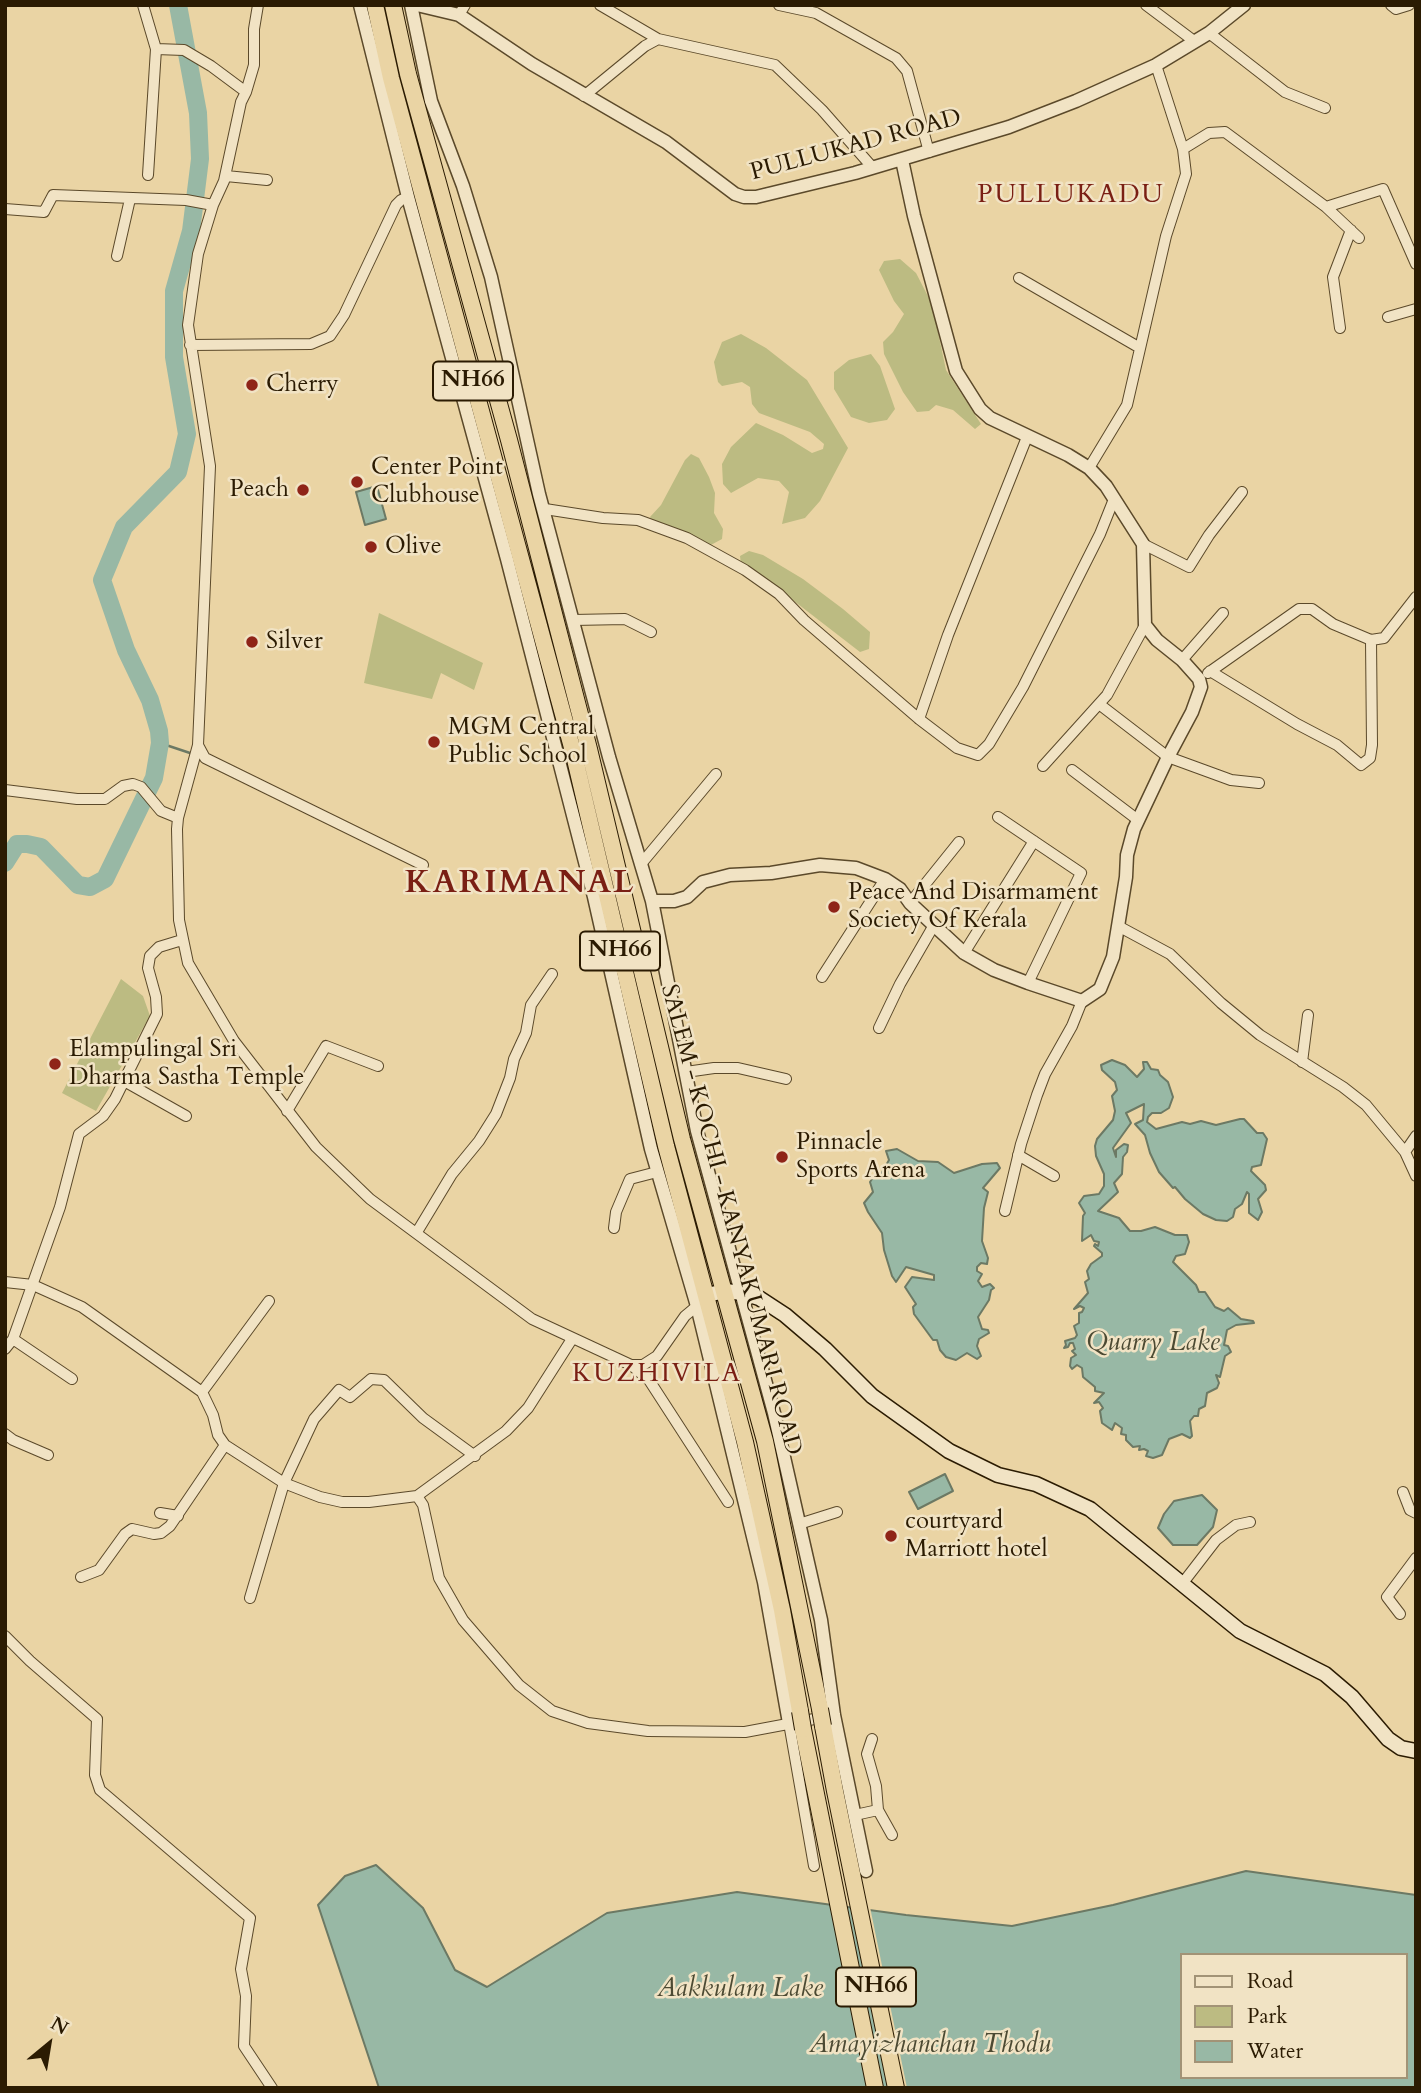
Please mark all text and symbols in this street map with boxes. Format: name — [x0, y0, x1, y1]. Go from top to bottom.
street label: PULLUKAD ROAD — [747, 104, 965, 188]
district label: PULLUKADU — [978, 180, 1164, 212]
road number: NH66 — [433, 362, 513, 400]
place label: Cherry — [266, 371, 339, 399]
marker: Cherry — [244, 377, 260, 393]
place label: Center Point Clubhouse — [371, 454, 503, 510]
marker: Center Point Clubhouse — [349, 474, 365, 490]
place label: Peach — [229, 476, 289, 504]
marker: Peach — [295, 482, 311, 498]
place label: Olive — [385, 533, 442, 561]
marker: Olive — [363, 539, 379, 555]
place label: Silver — [266, 628, 323, 656]
marker: Silver — [244, 634, 260, 650]
place label: MGM Central Public School — [448, 714, 594, 770]
marker: MGM Central Public School — [426, 734, 442, 750]
district label: KARIMANAL — [406, 866, 634, 904]
place label: Peace And Disarmament Society Of Kerala — [848, 879, 1098, 935]
marker: Peace And Disarmament Society Of Kerala — [826, 899, 842, 915]
road number: NH66 — [580, 932, 660, 970]
street label: SALEM - KOCHI - KANYAKUMARI ROAD — [653, 981, 807, 1459]
place label: Elampulingal Sri Dharma Sastha Temple — [69, 1036, 304, 1092]
marker: Elampulingal Sri Dharma Sastha Temple — [47, 1056, 63, 1072]
place label: Pinnacle Sports Arena — [796, 1129, 925, 1185]
marker: Pinnacle Sports Arena — [774, 1149, 790, 1165]
water label: Quarry Lake — [1086, 1328, 1220, 1360]
district label: KUZHIVILA — [573, 1359, 741, 1391]
place label: courtyard Marriott hotel — [905, 1508, 1048, 1564]
marker: courtyard Marriott hotel — [883, 1528, 899, 1544]
legend — [1180, 1953, 1407, 2079]
text: Road — [1247, 1967, 1293, 1996]
road number: NH66 — [836, 1968, 916, 2006]
water label: Aakkulam Lake — [657, 1974, 823, 2006]
text: Park — [1247, 2002, 1287, 2031]
north arrow — [14, 2009, 84, 2079]
text: N — [46, 2010, 73, 2041]
water label: Amayizhanchan Thodu — [809, 2030, 1051, 2062]
text: Water — [1247, 2037, 1303, 2066]

